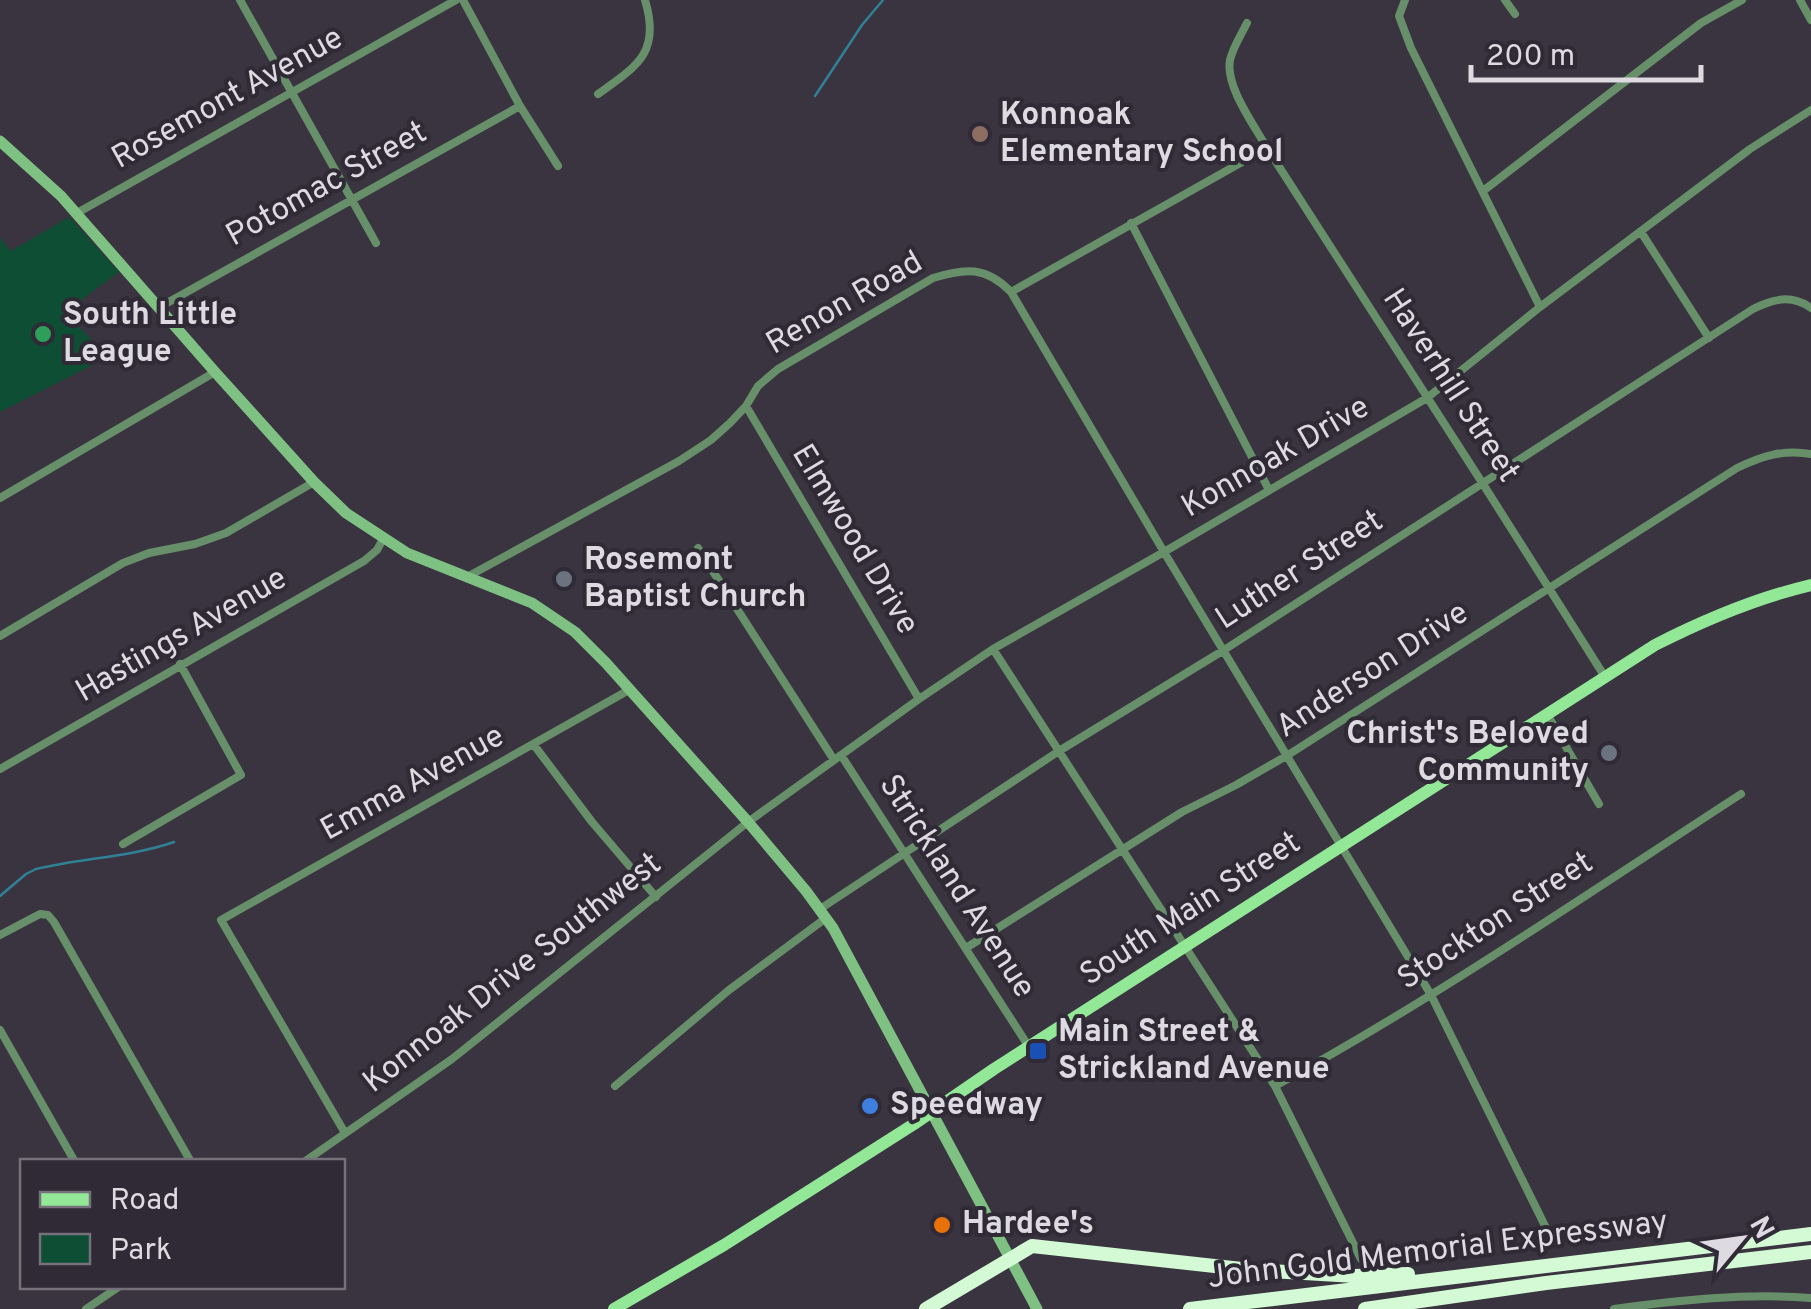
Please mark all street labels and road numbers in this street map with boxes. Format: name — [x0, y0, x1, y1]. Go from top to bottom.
street label: Rosemont Avenue — [105, 19, 351, 179]
street label: Potomac Street — [220, 113, 434, 257]
street label: Renon Road — [760, 243, 930, 365]
street label: Haverhill Street — [1373, 282, 1527, 490]
street label: Konnoak Drive — [1175, 388, 1377, 528]
street label: Elmwood Drive — [782, 438, 926, 642]
street label: Luther Street — [1209, 502, 1391, 640]
street label: Hastings Avenue — [69, 559, 295, 713]
street label: Anderson Drive — [1269, 594, 1477, 748]
street label: Emma Avenue — [314, 717, 512, 851]
street label: Strickland Avenue — [869, 768, 1043, 1006]
street label: South Main Street — [1073, 824, 1309, 996]
street label: Stockton Street — [1391, 844, 1601, 1000]
street label: Konnoak Drive Southwest — [356, 845, 670, 1103]
street label: John Gold Memorial Expressway — [1206, 1203, 1670, 1299]

